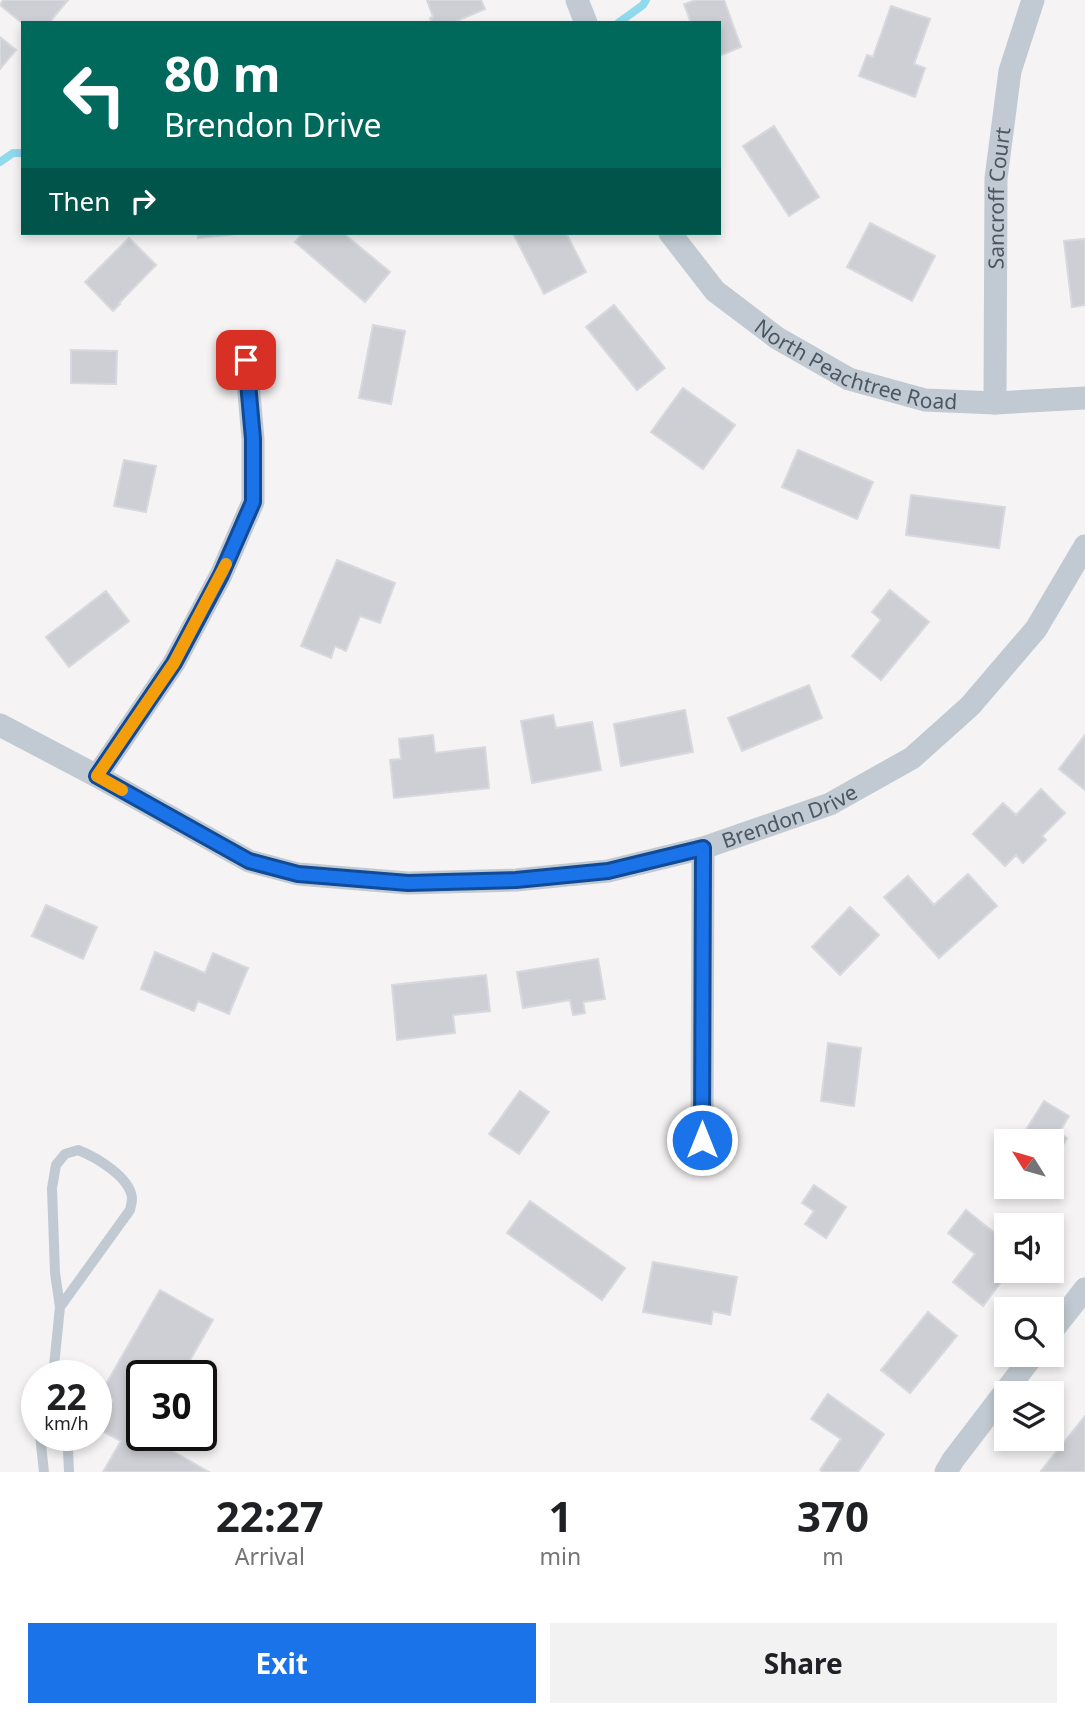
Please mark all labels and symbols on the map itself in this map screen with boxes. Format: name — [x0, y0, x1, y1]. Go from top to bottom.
street label: Sancroff Court — [982, 125, 1017, 269]
street label: North Peachtree Road — [749, 312, 958, 415]
pin — [216, 330, 276, 390]
street label: Brendon Drive — [718, 778, 862, 855]
position arrow — [665, 1103, 739, 1177]
north arrow — [994, 1129, 1064, 1199]
speed limit sign: 30 — [126, 1360, 217, 1451]

